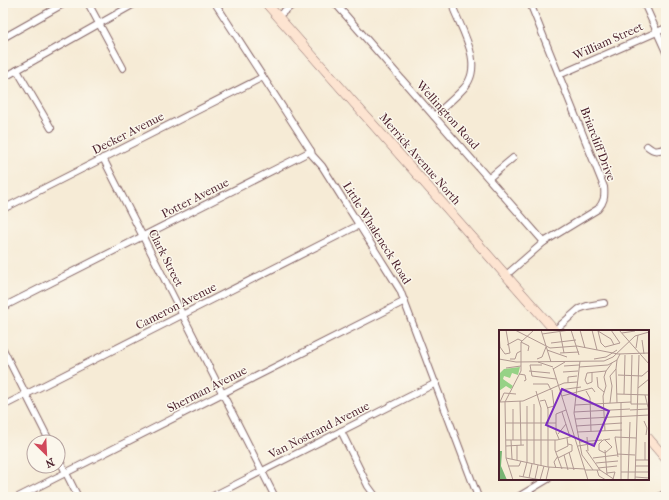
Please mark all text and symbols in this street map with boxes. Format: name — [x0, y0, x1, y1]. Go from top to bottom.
street label: William Street — [570, 19, 646, 63]
street label: Wellington Road — [413, 77, 483, 152]
street label: Briarcliff Drive — [577, 105, 619, 183]
street label: Decker Avenue — [90, 109, 166, 157]
street label: Merrick Avenue North — [376, 110, 464, 208]
street label: Potter Avenue — [159, 175, 231, 221]
street label: Little Whaleneck Road — [340, 179, 414, 287]
street label: Clark Street — [146, 227, 187, 290]
street label: Cameron Avenue — [133, 280, 219, 332]
inset map — [499, 330, 649, 480]
street label: Sherman Avenue — [165, 363, 249, 415]
street label: Van Nostrand Avenue — [265, 398, 372, 462]
north arrow — [26, 434, 66, 474]
text: N — [43, 455, 56, 471]

